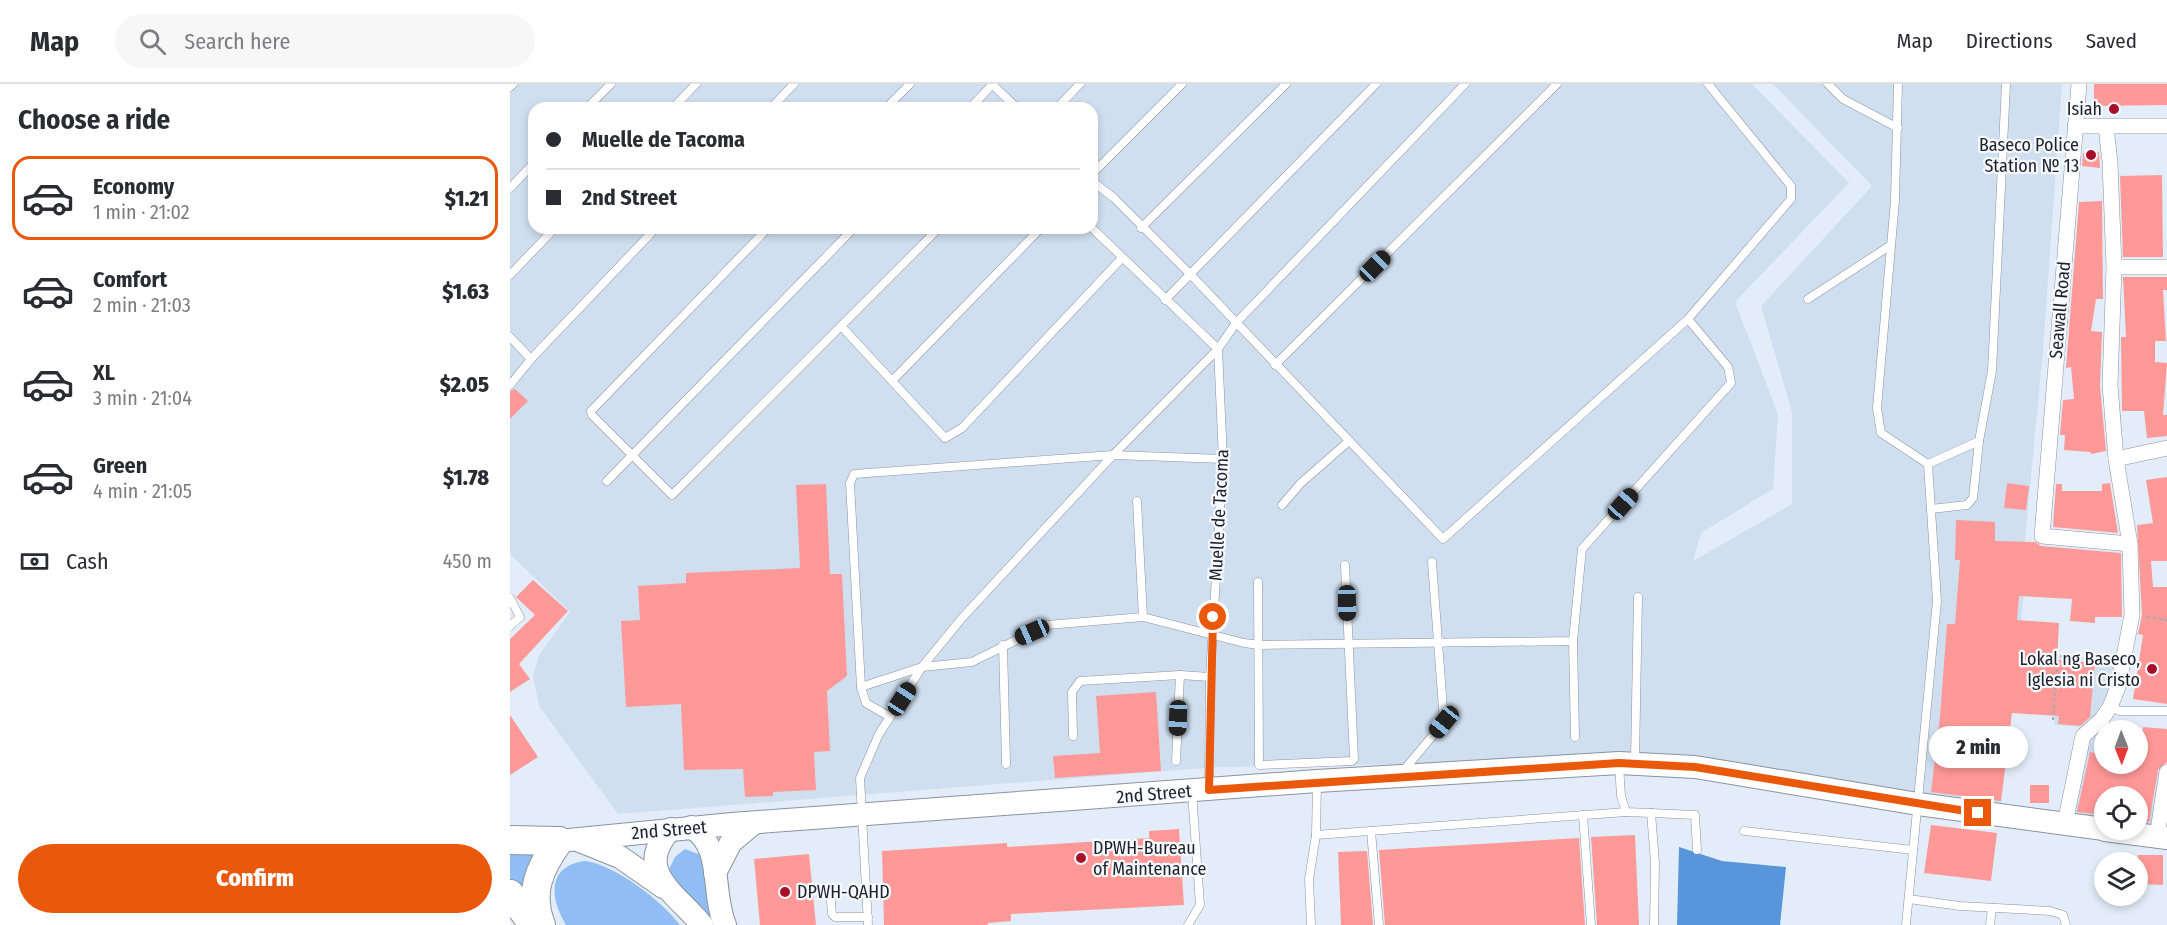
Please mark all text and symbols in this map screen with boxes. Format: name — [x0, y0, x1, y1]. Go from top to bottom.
search box — [115, 14, 535, 68]
text: Map — [30, 25, 79, 58]
icon: search — [136, 25, 169, 58]
text: Search here — [184, 28, 290, 55]
text: Map — [1896, 28, 1933, 54]
text: Directions — [1966, 28, 2053, 54]
text: Saved — [2086, 28, 2137, 54]
place label: Isiah — [2067, 98, 2102, 120]
marker: Isiah — [2107, 102, 2121, 116]
text: Choose a ride — [18, 104, 170, 136]
text: Muelle de Tacoma — [582, 126, 745, 153]
place label: Baseco Police Station № 13 — [1979, 134, 2079, 177]
marker: Baseco Police Station № 13 — [2084, 148, 2098, 162]
icon: car — [21, 171, 75, 225]
text: Economy — [93, 173, 174, 200]
text: 2nd Street — [582, 184, 677, 211]
text: $1.21 — [445, 185, 489, 212]
text: 1 min · 21:02 — [93, 200, 190, 224]
car — [1356, 247, 1394, 285]
street label: Seawall Road — [2045, 260, 2075, 360]
icon: car — [21, 264, 75, 318]
text: Comfort — [93, 266, 167, 293]
text: $1.63 — [442, 278, 489, 305]
text: 2 min · 21:03 — [93, 293, 191, 317]
icon: car — [21, 357, 75, 411]
text: XL — [93, 359, 115, 386]
text: $2.05 — [440, 371, 489, 398]
text: 3 min · 21:04 — [93, 386, 192, 410]
street label: Muelle de Tacoma — [1205, 448, 1233, 582]
icon: car — [21, 450, 75, 504]
text: Green — [93, 452, 147, 479]
text: $1.78 — [443, 464, 489, 491]
text: 4 min · 21:05 — [93, 479, 192, 503]
car — [1604, 485, 1642, 523]
icon: cash — [18, 545, 51, 578]
text: Cash — [66, 548, 109, 575]
text: 450 m — [443, 549, 492, 573]
car — [1338, 585, 1356, 621]
route start — [1199, 603, 1226, 630]
car — [1012, 616, 1052, 648]
place label: Lokal ng Baseco, Iglesia ni Cristo — [2020, 648, 2140, 691]
marker: Lokal ng Baseco, Iglesia ni Cristo — [2145, 662, 2159, 676]
car — [885, 679, 919, 719]
car — [1168, 700, 1188, 736]
car — [1426, 702, 1462, 742]
north arrow — [2094, 720, 2148, 774]
map controls — [2094, 720, 2148, 906]
callout: 2 min — [1928, 726, 2028, 768]
text: 2 min — [1956, 735, 2001, 759]
street label: 2nd Street — [1115, 780, 1193, 808]
button: locate — [2094, 786, 2148, 840]
route end — [1964, 799, 1991, 826]
street label: 2nd Street — [630, 816, 708, 844]
place label: DPWH-Bureau of Maintenance — [1093, 837, 1207, 880]
button: Confirm — [18, 844, 492, 913]
marker: DPWH-Bureau of Maintenance — [1074, 851, 1088, 865]
button: layers — [2094, 852, 2148, 906]
place label: DPWH-QAHD — [797, 881, 890, 903]
marker: DPWH-QAHD — [778, 885, 792, 899]

